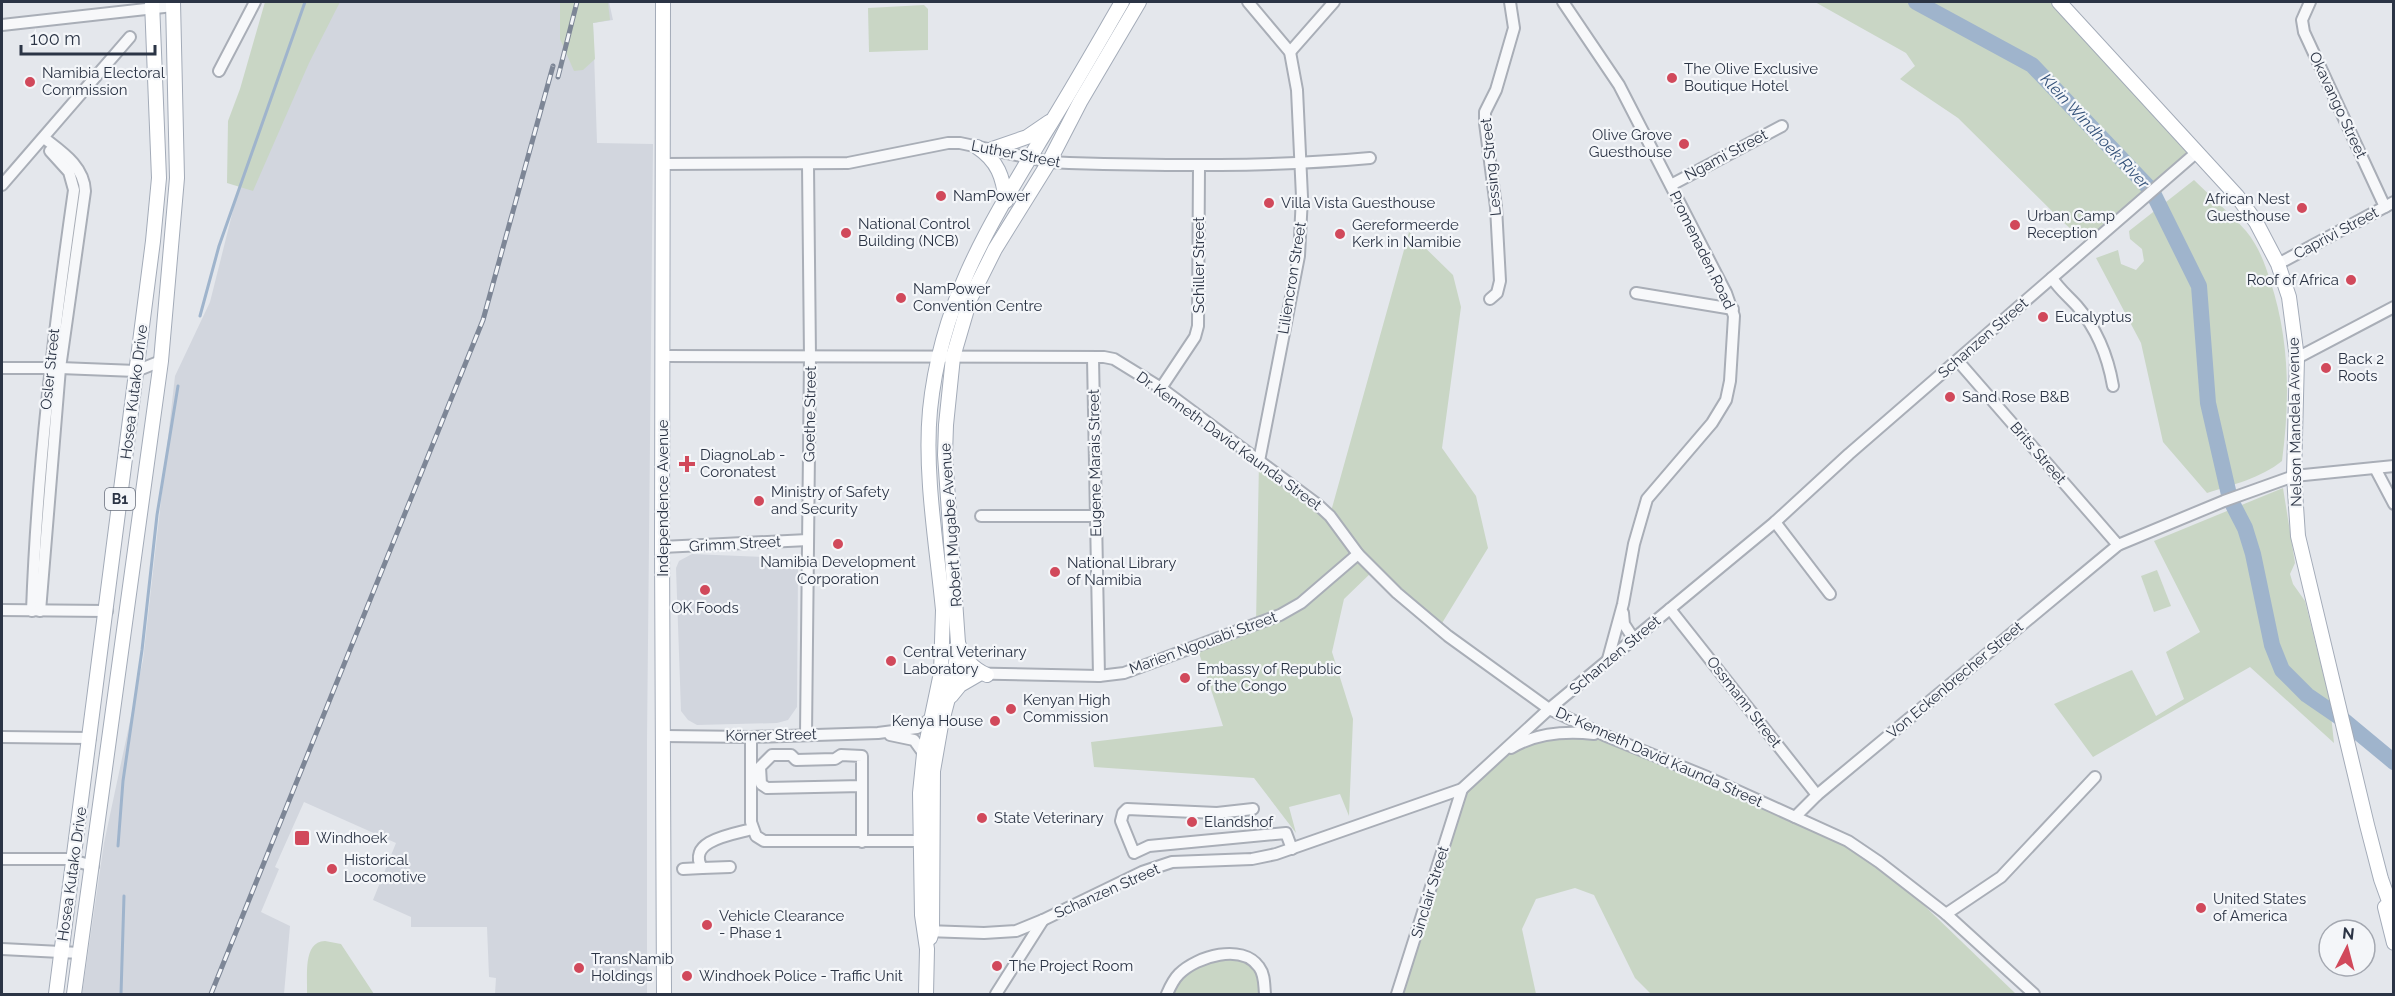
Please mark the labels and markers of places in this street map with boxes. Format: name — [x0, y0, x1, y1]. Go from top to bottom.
place label: The Olive Exclusive Boutique Hotel — [1684, 60, 1818, 95]
place label: Namibia Electoral Commission — [42, 64, 166, 99]
marker: The Olive Exclusive Boutique Hotel — [1665, 71, 1679, 85]
marker: Namibia Electoral Commission — [23, 75, 37, 89]
place label: Olive Grove Guesthouse — [1589, 126, 1672, 161]
marker: Olive Grove Guesthouse — [1677, 137, 1691, 151]
place label: NamPower — [953, 187, 1031, 205]
marker: NamPower — [934, 189, 948, 203]
place label: African Nest Guesthouse — [2205, 190, 2290, 225]
place label: Villa Vista Guesthouse — [1281, 194, 1435, 212]
marker: Villa Vista Guesthouse — [1262, 196, 1276, 210]
marker: African Nest Guesthouse — [2295, 201, 2309, 215]
place label: Urban Camp Reception — [2027, 207, 2115, 242]
place label: National Control Building (NCB) — [858, 215, 971, 250]
place label: Gereformeerde Kerk in Namibie — [1352, 216, 1461, 251]
marker: Urban Camp Reception — [2008, 218, 2022, 232]
marker: National Control Building (NCB) — [839, 226, 853, 240]
marker: Gereformeerde Kerk in Namibie — [1333, 227, 1347, 241]
place label: Roof of Africa — [2247, 271, 2339, 289]
marker: Roof of Africa — [2344, 273, 2358, 287]
place label: NamPower Convention Centre — [913, 280, 1043, 315]
marker: NamPower Convention Centre — [894, 291, 908, 305]
place label: Eucalyptus — [2055, 308, 2132, 326]
marker: Eucalyptus — [2036, 310, 2050, 324]
place label: Back 2 Roots — [2338, 350, 2384, 385]
marker: Back 2 Roots — [2319, 361, 2333, 375]
place label: Sand Rose B&B — [1962, 388, 2070, 406]
marker: Sand Rose B&B — [1943, 390, 1957, 404]
place label: DiagnoLab - Coronatest — [700, 446, 785, 481]
marker: DiagnoLab - Coronatest — [678, 455, 696, 473]
place label: Ministry of Safety and Security — [771, 483, 890, 518]
marker: Ministry of Safety and Security — [752, 494, 766, 508]
marker: Namibia Development Corporation — [831, 537, 845, 551]
place label: Namibia Development Corporation — [760, 553, 916, 588]
place label: National Library of Namibia — [1067, 554, 1176, 589]
marker: National Library of Namibia — [1048, 565, 1062, 579]
marker: OK Foods — [698, 583, 712, 597]
place label: OK Foods — [671, 599, 739, 617]
place label: Central Veterinary Laboratory — [903, 643, 1027, 678]
marker: Central Veterinary Laboratory — [884, 654, 898, 668]
place label: Embassy of Republic of the Congo — [1197, 660, 1342, 695]
marker: Embassy of Republic of the Congo — [1178, 671, 1192, 685]
place label: Kenyan High Commission — [1023, 691, 1111, 726]
marker: Kenyan High Commission — [1004, 702, 1018, 716]
place label: Kenya House — [892, 712, 983, 730]
marker: Kenya House — [988, 714, 1002, 728]
place label: State Veterinary — [994, 809, 1104, 827]
marker: State Veterinary — [975, 811, 989, 825]
place label: Elandshof — [1204, 813, 1274, 831]
marker: Elandshof — [1185, 815, 1199, 829]
marker: Windhoek — [293, 829, 311, 847]
place label: Windhoek — [316, 829, 388, 847]
place label: Historical Locomotive — [344, 851, 426, 886]
marker: Historical Locomotive — [325, 862, 339, 876]
place label: United States of America — [2213, 890, 2306, 925]
marker: United States of America — [2194, 901, 2208, 915]
place label: Vehicle Clearance - Phase 1 — [719, 907, 845, 942]
marker: Vehicle Clearance - Phase 1 — [700, 918, 714, 932]
place label: TransNamib Holdings — [591, 950, 674, 985]
place label: The Project Room — [1009, 957, 1133, 975]
marker: The Project Room — [990, 959, 1004, 973]
marker: TransNamib Holdings — [572, 961, 586, 975]
place label: Windhoek Police - Traffic Unit — [699, 967, 903, 985]
marker: Windhoek Police - Traffic Unit — [680, 969, 694, 983]

